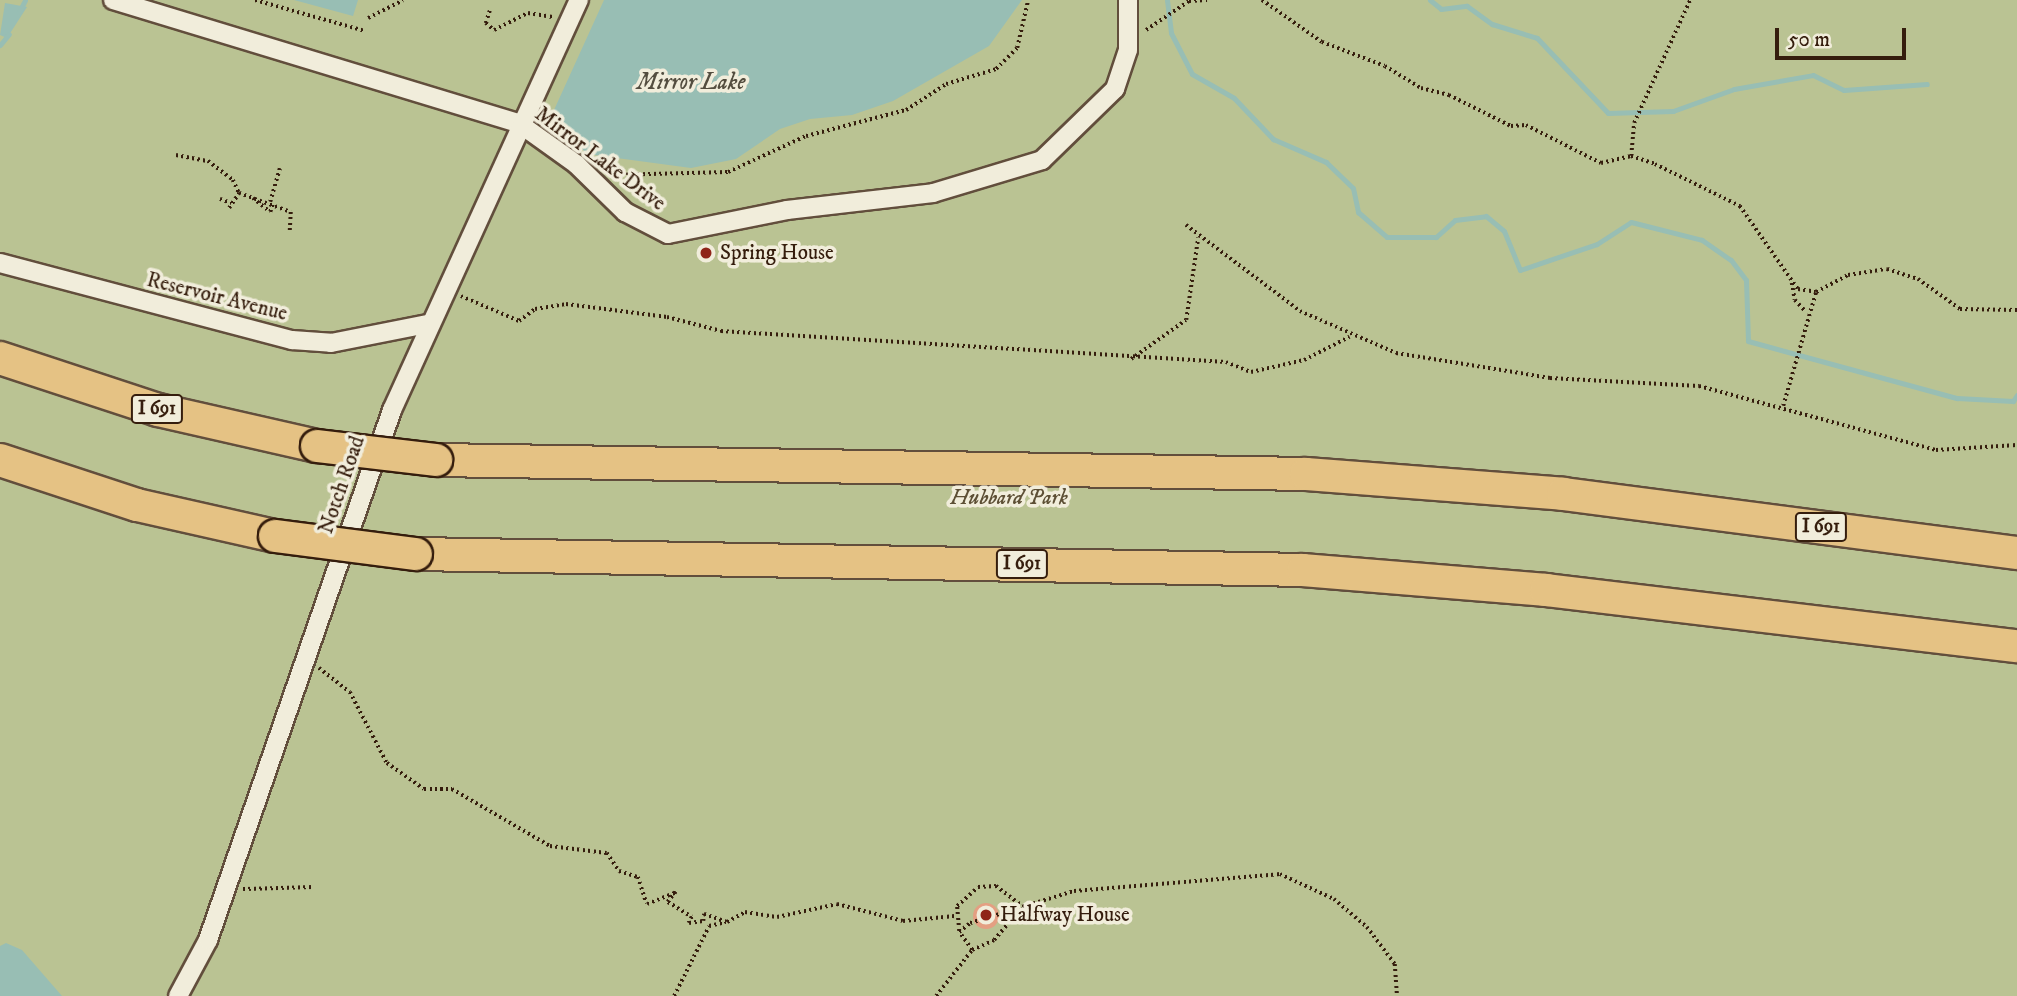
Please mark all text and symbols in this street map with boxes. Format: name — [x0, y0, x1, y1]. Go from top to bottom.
scale bar — [1779, 14, 1910, 58]
text: 50 m — [1788, 27, 1830, 53]
water label: Mirror Lake — [637, 69, 745, 97]
street label: Mirror Lake Drive — [530, 102, 670, 216]
place label: Spring House — [720, 240, 834, 266]
marker: Spring House — [698, 245, 714, 261]
street label: Reservoir Avenue — [144, 267, 290, 327]
road number: I 691 — [131, 394, 183, 424]
street label: Notch Road — [314, 433, 370, 537]
park label: Hubbard Park — [950, 485, 1068, 511]
road number: I 691 — [1795, 512, 1847, 542]
road number: I 691 — [996, 548, 1048, 580]
place label: Halfway House — [1000, 902, 1130, 928]
marker: Halfway House — [978, 907, 994, 923]

